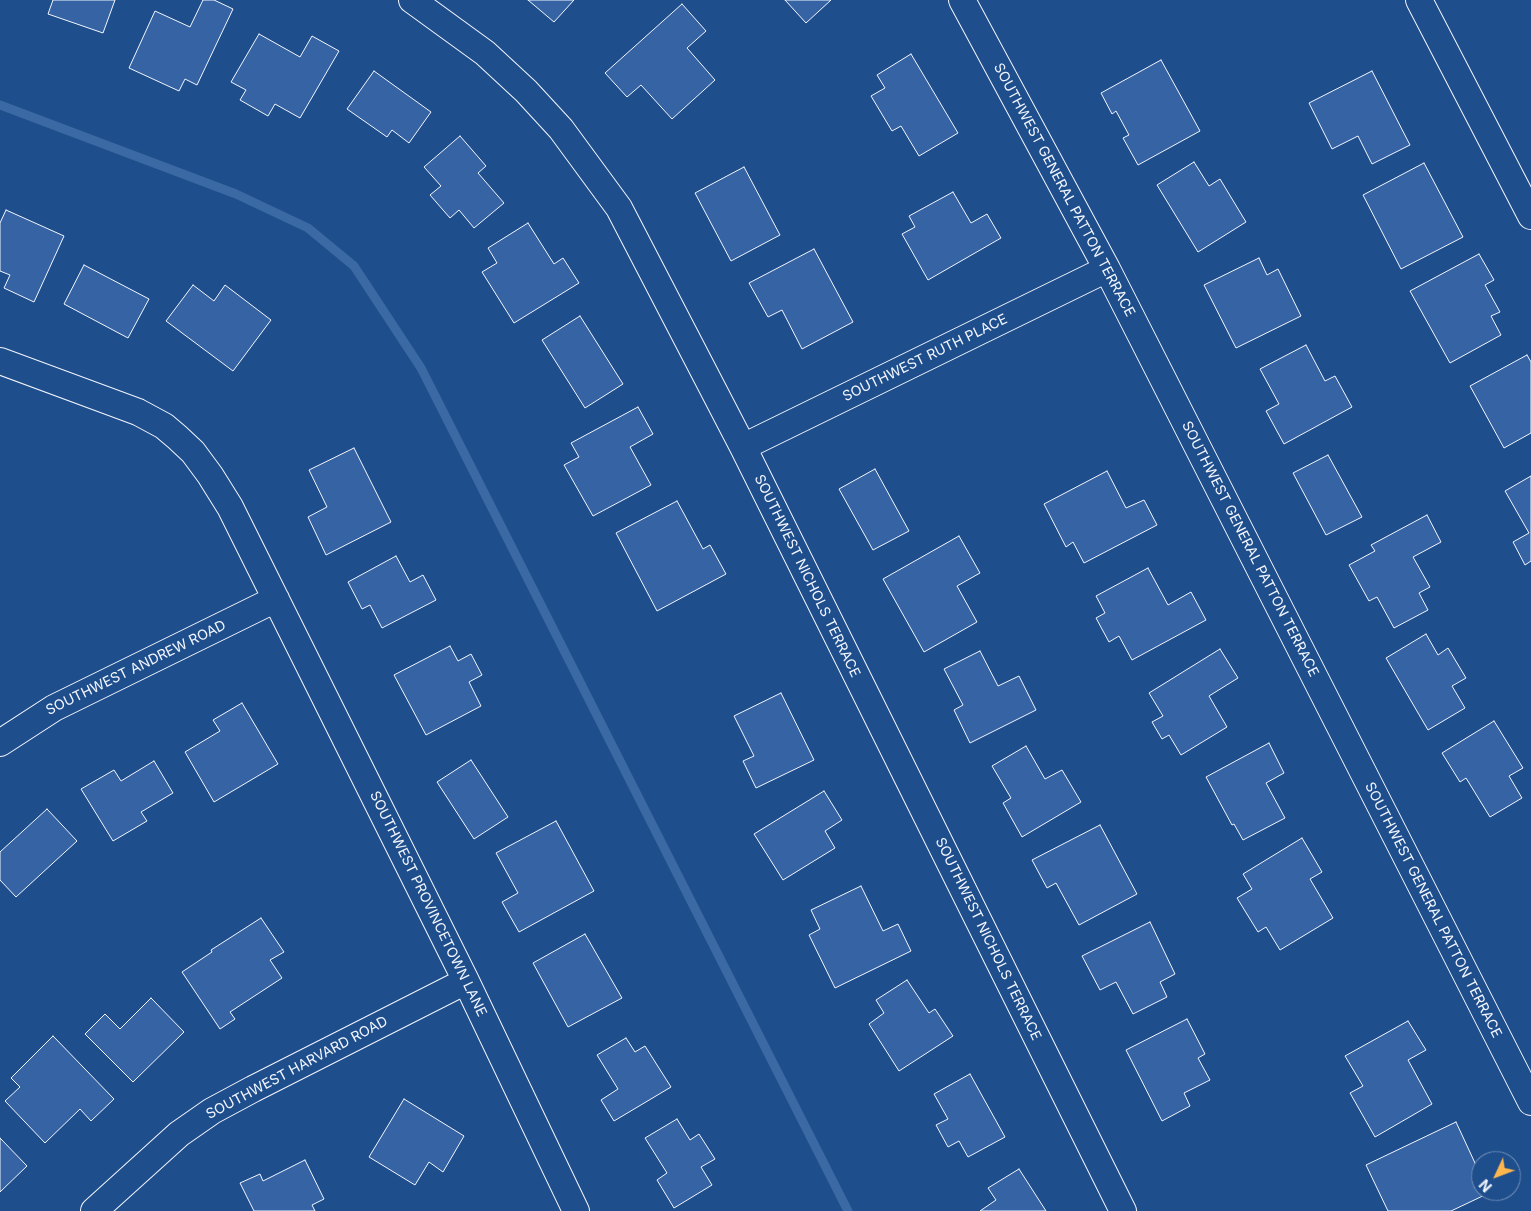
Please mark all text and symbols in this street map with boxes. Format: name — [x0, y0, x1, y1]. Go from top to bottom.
street label: SOUTHWEST GENERAL PATTON TERRACE — [990, 60, 1138, 320]
street label: SOUTHWEST RUTH PLACE — [840, 311, 1010, 405]
street label: SOUTHWEST GENERAL PATTON TERRACE — [1178, 418, 1322, 680]
street label: SOUTHWEST NICHOLS TERRACE — [750, 472, 864, 680]
street label: SOUTHWEST ANDREW ROAD — [43, 617, 229, 719]
street label: SOUTHWEST GENERAL PATTON TERRACE — [1361, 779, 1505, 1041]
street label: SOUTHWEST PROVINCETOWN LANE — [366, 789, 490, 1019]
street label: SOUTHWEST NICHOLS TERRACE — [931, 835, 1045, 1043]
street label: SOUTHWEST HARVARD ROAD — [203, 1013, 391, 1123]
north arrow — [1471, 1151, 1521, 1201]
text: N — [1476, 1176, 1495, 1196]

